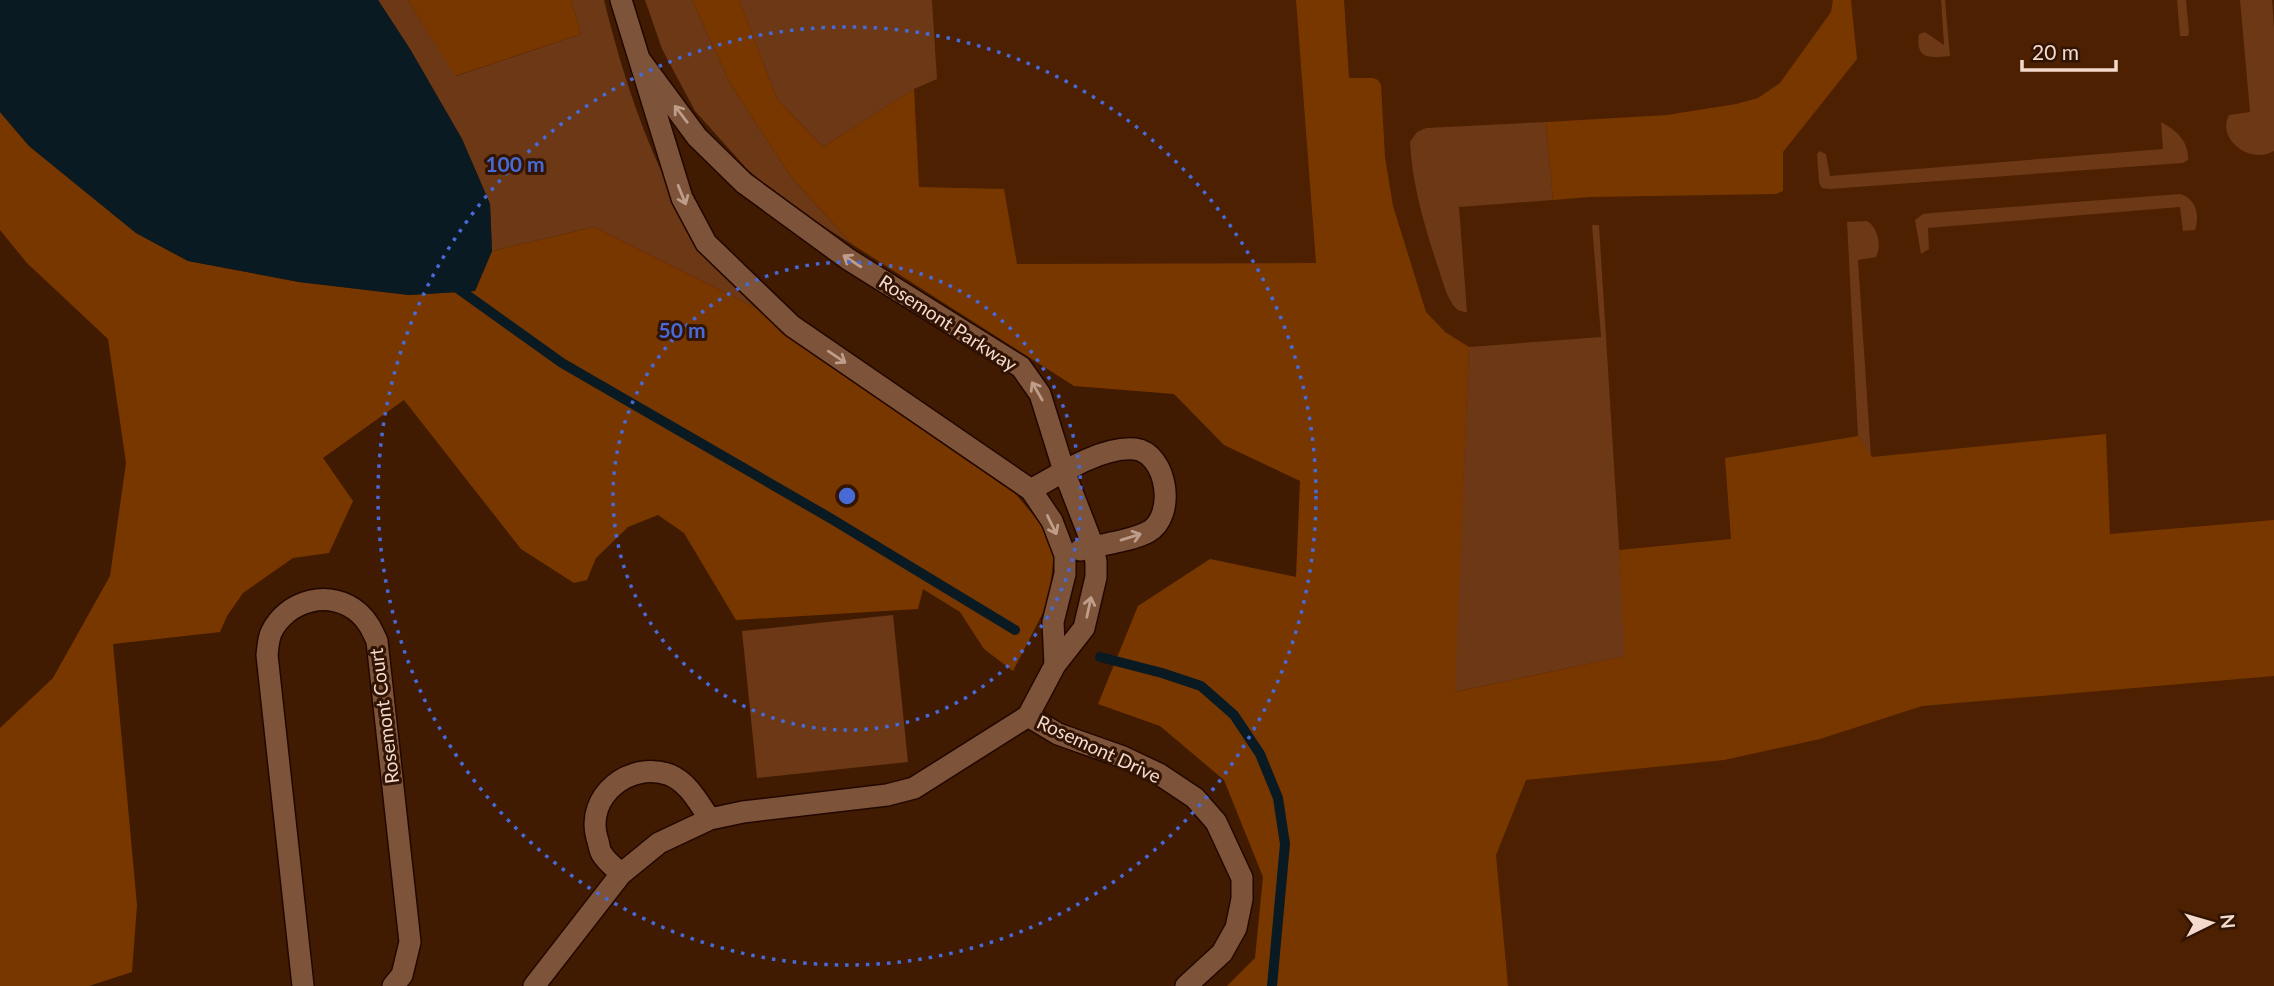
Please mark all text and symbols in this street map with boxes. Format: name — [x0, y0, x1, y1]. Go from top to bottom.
scale bar — [2022, 28, 2116, 72]
text: 20 m — [2032, 39, 2079, 64]
one-way arrow — [673, 106, 688, 124]
text: 100 m — [485, 151, 545, 176]
one-way arrow — [676, 184, 689, 206]
one-way arrow — [843, 254, 863, 268]
street label: Rosemont Parkway — [875, 269, 1022, 376]
text: 50 m — [658, 317, 706, 342]
one-way arrow — [827, 350, 846, 364]
one-way arrow — [1030, 381, 1044, 401]
centre of rings — [835, 484, 859, 508]
one-way arrow — [1046, 514, 1060, 535]
one-way arrow — [1119, 529, 1141, 542]
one-way arrow — [1083, 596, 1096, 619]
street label: Rosemont Court — [364, 647, 403, 785]
street label: Rosemont Drive — [1034, 710, 1165, 787]
north arrow — [2176, 888, 2246, 958]
text: N — [2216, 913, 2241, 930]

